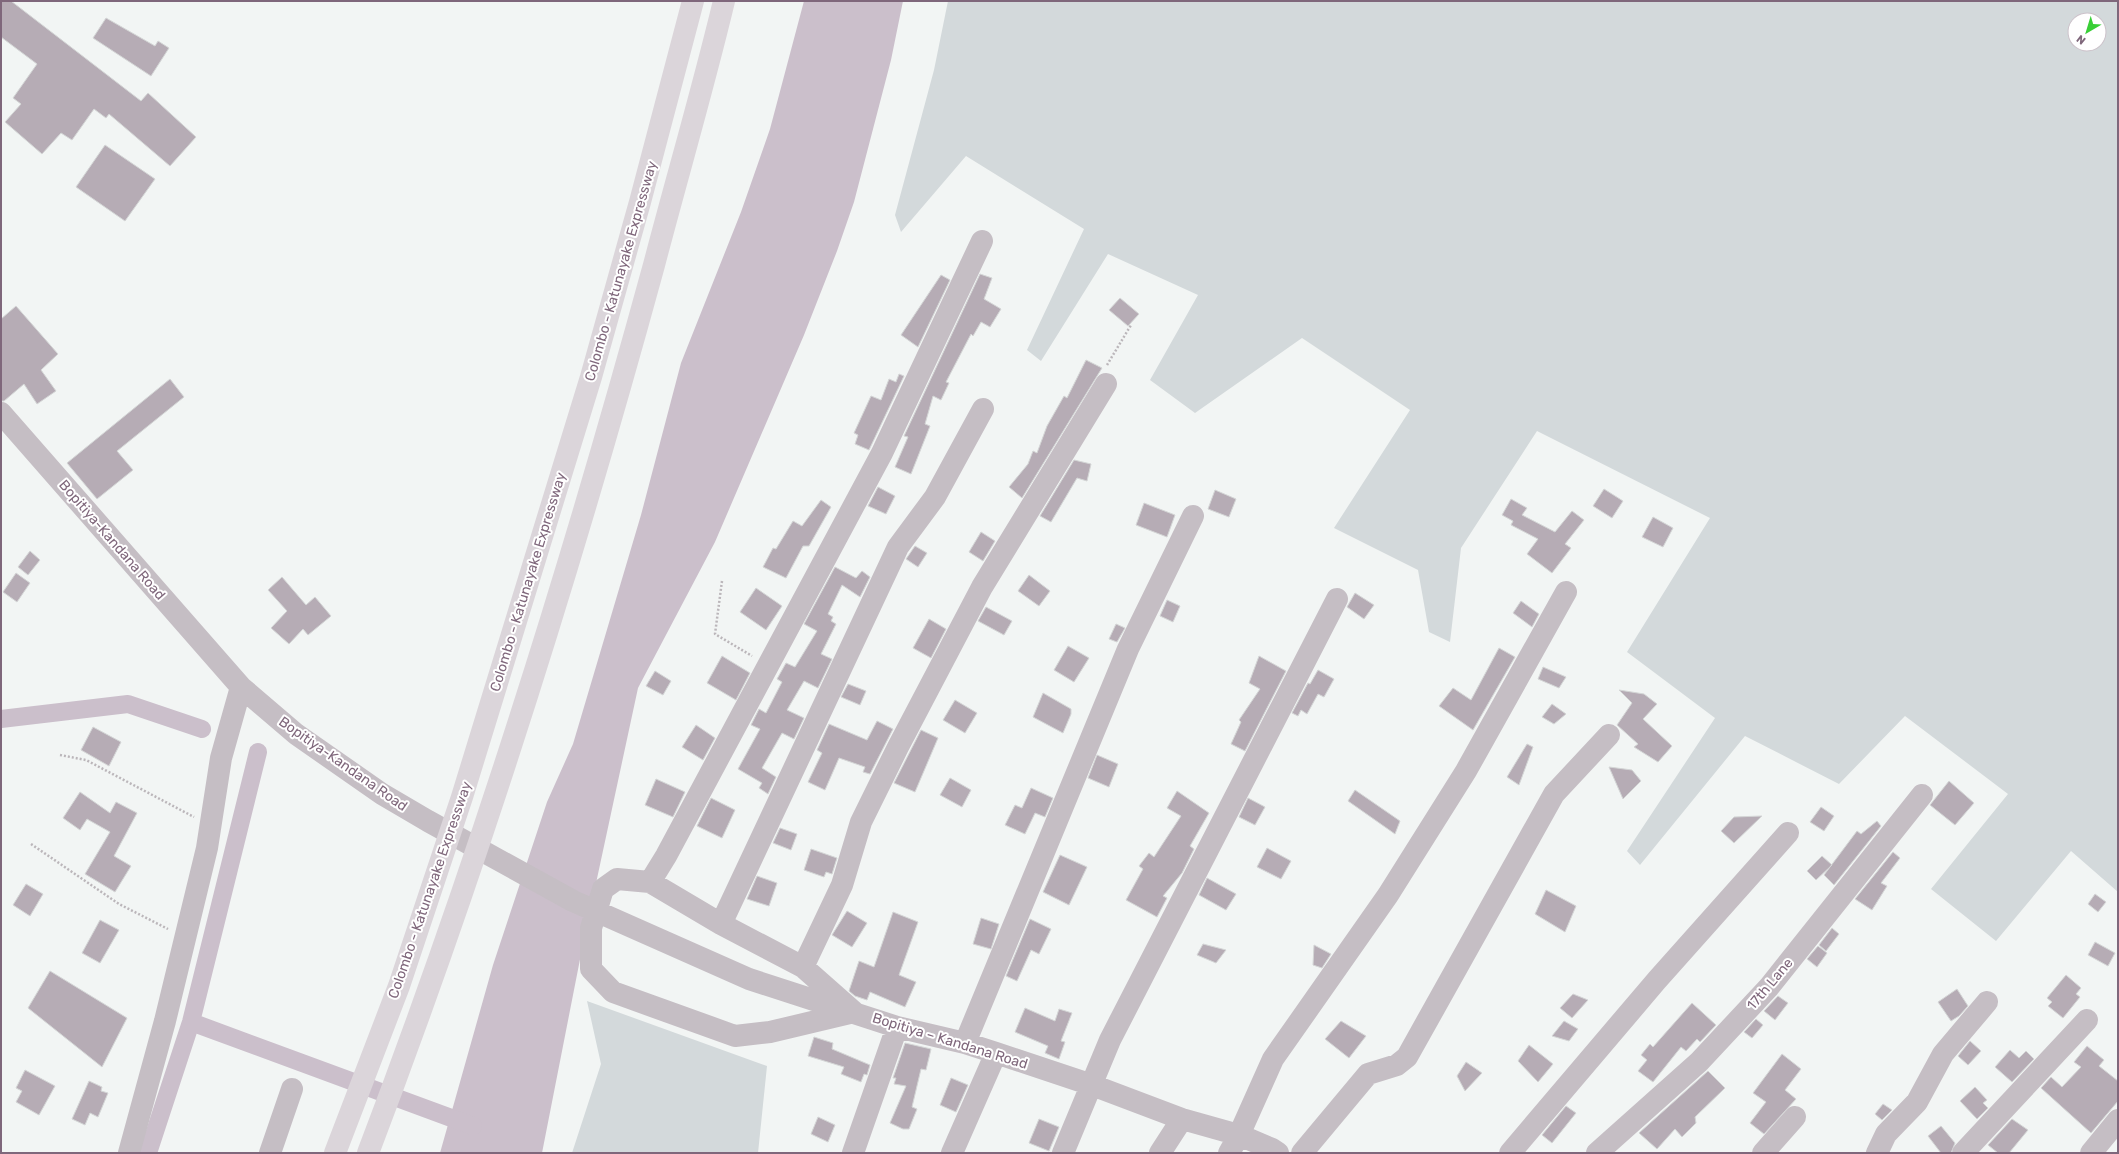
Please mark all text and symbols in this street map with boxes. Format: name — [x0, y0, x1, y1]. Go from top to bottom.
north arrow — [2067, 12, 2107, 52]
text: N — [2074, 32, 2088, 47]
street label: Colombo - Katunayake Expressway — [581, 159, 661, 383]
street label: Colombo - Katunayake Expressway — [486, 470, 570, 694]
street label: Bopitiya-Kandana Road — [55, 477, 169, 603]
street label: Bopitiya-Kandana Road — [275, 713, 411, 815]
street label: Colombo - Katunayake Expressway — [385, 779, 475, 1001]
street label: 17th Lane — [1743, 954, 1797, 1013]
street label: Bopitiya – Kandana Road — [870, 1009, 1030, 1073]

